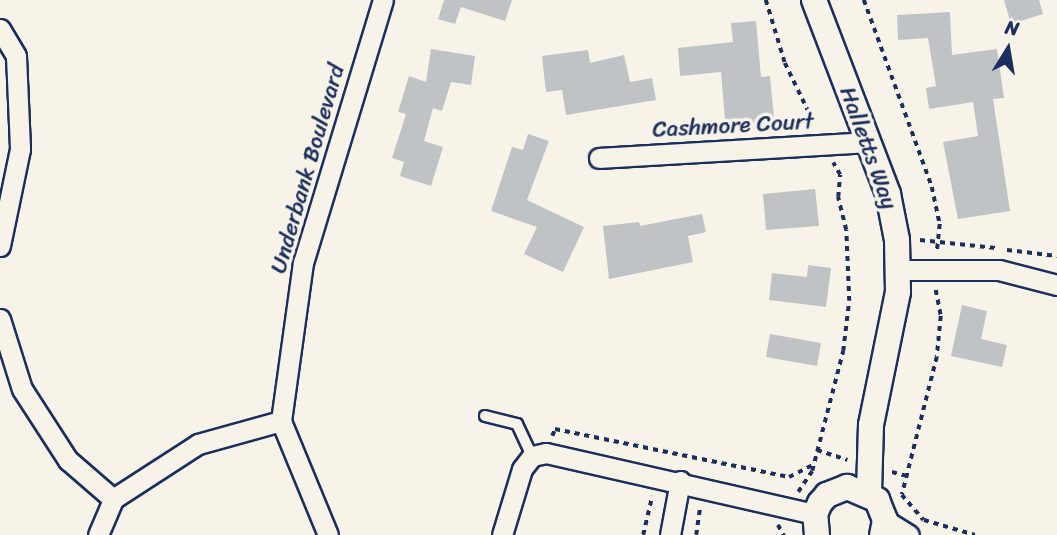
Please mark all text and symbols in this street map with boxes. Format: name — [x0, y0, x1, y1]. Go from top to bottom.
text: N — [1002, 10, 1022, 45]
north arrow — [973, 14, 1043, 84]
street label: Underbank Boulevard — [265, 62, 351, 276]
street label: Halletts Way — [833, 83, 903, 213]
street label: Cashmore Court — [651, 108, 815, 144]

